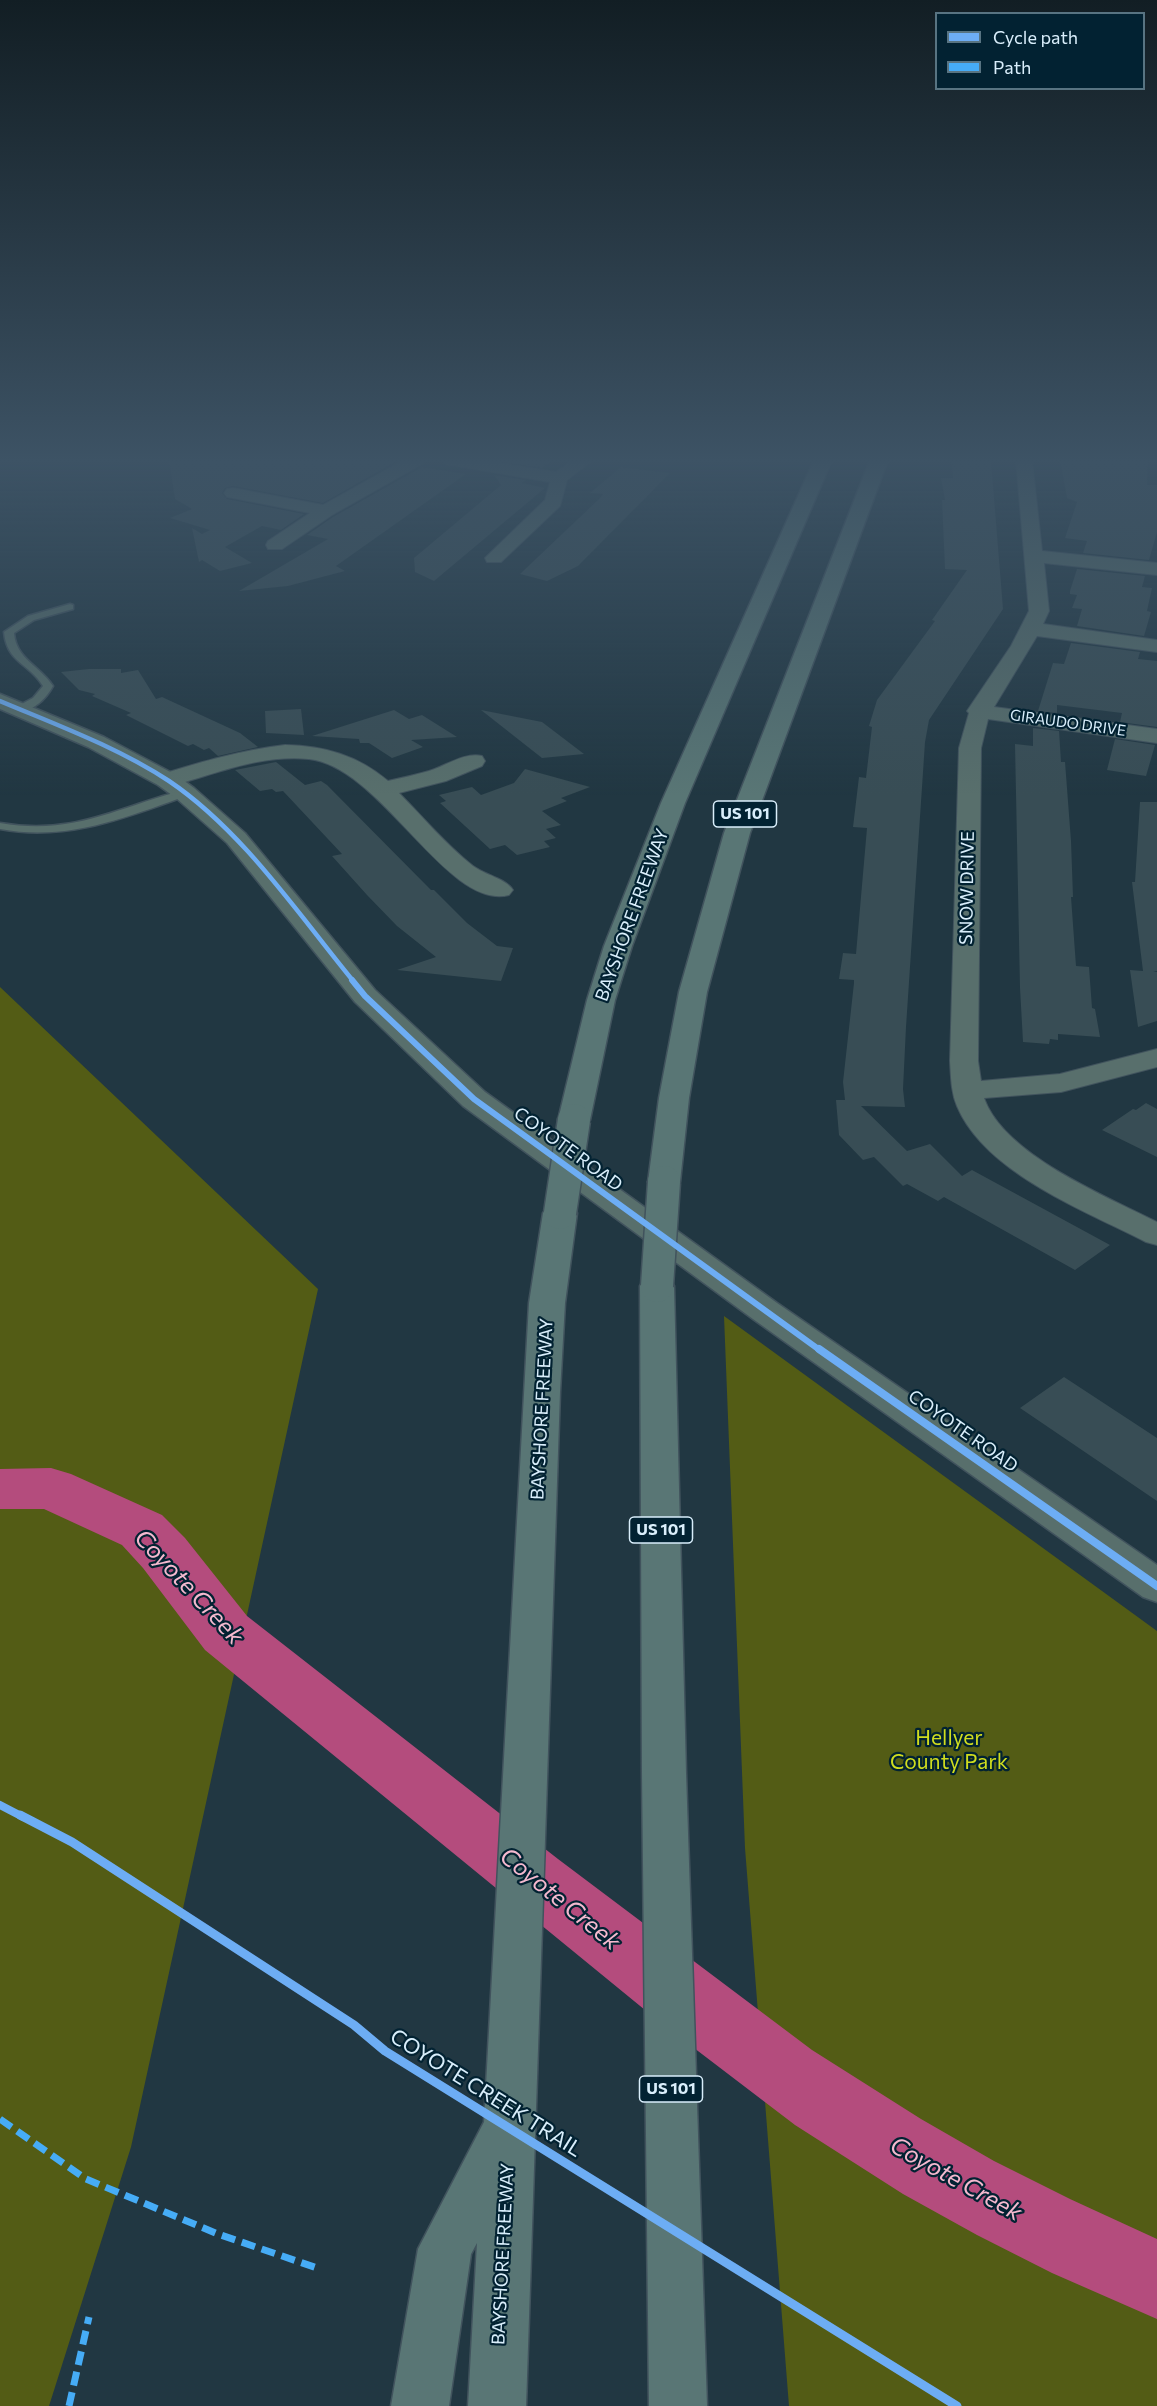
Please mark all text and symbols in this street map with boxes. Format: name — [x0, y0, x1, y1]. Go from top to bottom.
legend — [935, 12, 1145, 90]
text: Cycle path — [993, 26, 1078, 48]
text: Path — [993, 56, 1031, 78]
street label: GIRAUDO DRIVE — [1009, 706, 1127, 740]
road number: US 101 — [714, 801, 777, 827]
street label: BAYSHORE FREEWAY — [591, 826, 673, 1004]
street label: SNOW DRIVE — [955, 831, 979, 945]
street label: COYOTE ROAD — [510, 1102, 626, 1196]
street label: BAYSHORE FREEWAY — [526, 1318, 558, 1500]
street label: COYOTE ROAD — [904, 1385, 1022, 1477]
road number: US 101 — [630, 1517, 692, 1543]
water label: Coyote Creek — [128, 1523, 250, 1651]
park label: Hellyer County Park — [890, 1725, 1008, 1775]
water label: Coyote Creek — [494, 1842, 626, 1956]
street label: COYOTE CREEK TRAIL — [385, 2024, 587, 2162]
road number: US 101 — [640, 2076, 702, 2102]
water label: Coyote Creek — [885, 2131, 1027, 2227]
street label: BAYSHORE FREEWAY — [487, 2163, 519, 2345]

